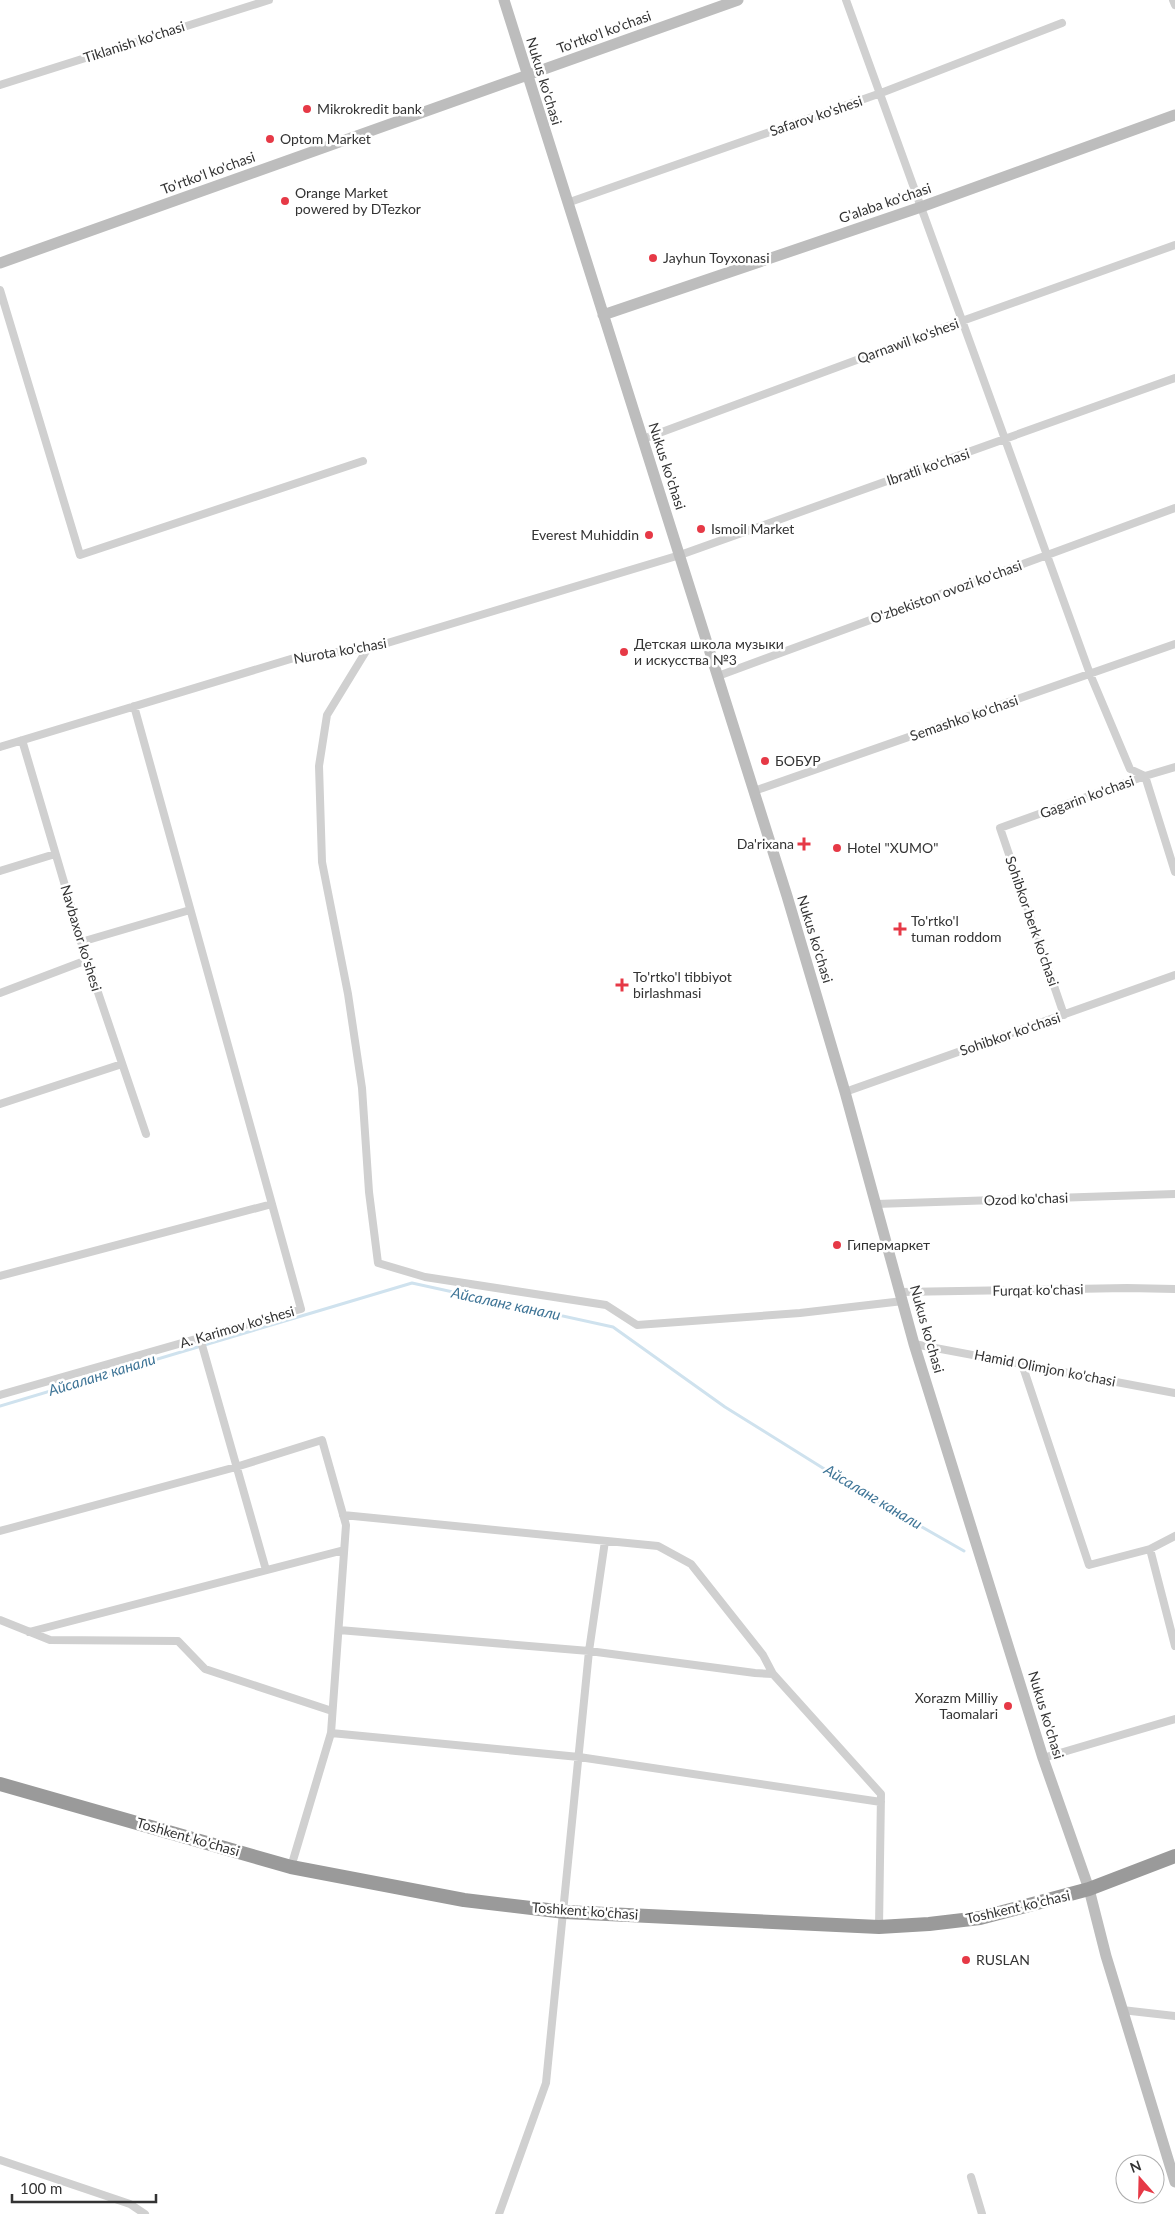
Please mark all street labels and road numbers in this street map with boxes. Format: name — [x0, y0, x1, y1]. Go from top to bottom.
street label: To'rtko'l ko'chasi — [554, 7, 653, 56]
street label: Tiklanish ko'chasi — [81, 17, 187, 66]
street label: Nukus ko'chasi — [523, 35, 566, 127]
street label: Safarov ko'shesi — [767, 92, 864, 139]
street label: To'rtko'l ko'chasi — [158, 148, 257, 197]
street label: G'alaba ko'chasi — [837, 179, 933, 226]
street label: Qarnawil ko'shesi — [855, 314, 961, 367]
street label: Nukus ko'chasi — [645, 420, 690, 512]
street label: Ibratli ko'chasi — [884, 444, 972, 489]
street label: O'zbekiston ovozi ko'chasi — [868, 556, 1024, 627]
street label: Nurota ko'chasi — [292, 634, 388, 667]
street label: Semashko ko'chasi — [907, 691, 1020, 744]
street label: Gagarin ko'chasi — [1037, 772, 1136, 821]
street label: Sohibkor berk ko'chasi — [1002, 854, 1063, 988]
street label: Navbaxor ko'shesi — [57, 883, 106, 993]
street label: Nukus ko'chasi — [794, 893, 837, 985]
street label: Sohibkor ko'chasi — [957, 1008, 1062, 1059]
street label: Ozod ko'chasi — [984, 1189, 1068, 1208]
street label: Furqat ko'chasi — [992, 1280, 1084, 1299]
street label: Nukus ko'chasi — [907, 1283, 948, 1375]
street label: A. Karimov ko'shesi — [178, 1302, 296, 1351]
street label: Hamid Olimjon ko'chasi — [973, 1345, 1117, 1390]
street label: Nukus ko'chasi — [1025, 1669, 1068, 1761]
street label: Toshkent ko'chasi — [135, 1814, 242, 1859]
street label: Toshkent ko'chasi — [964, 1886, 1072, 1927]
street label: Toshkent ko'chasi — [531, 1898, 639, 1923]

